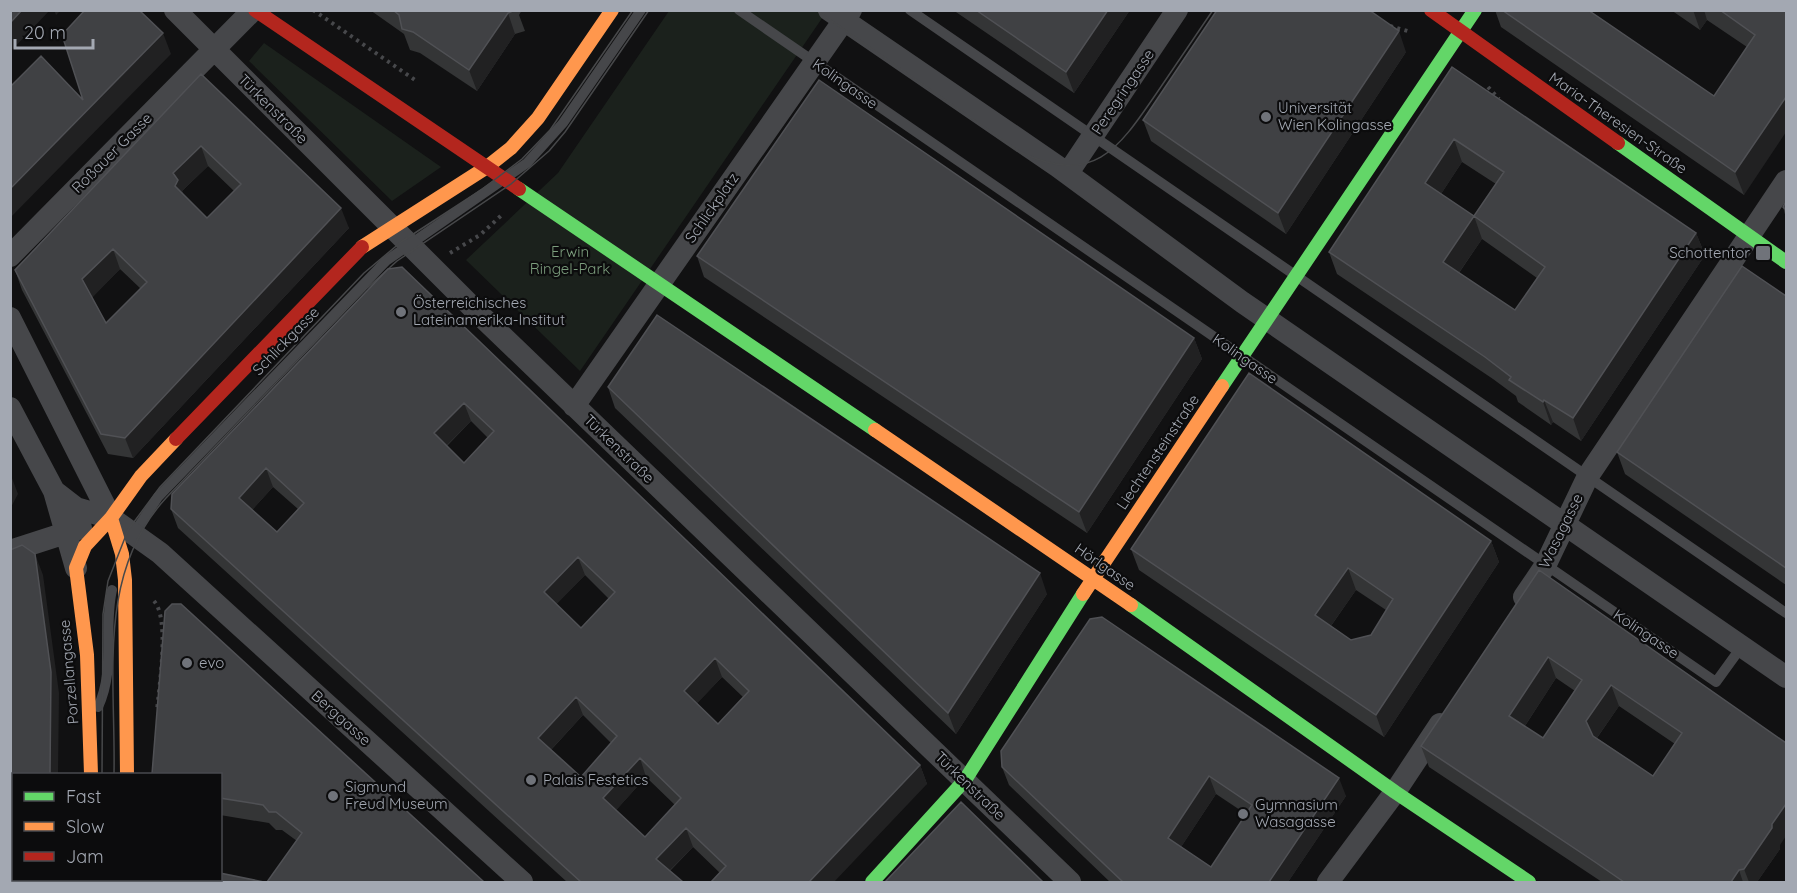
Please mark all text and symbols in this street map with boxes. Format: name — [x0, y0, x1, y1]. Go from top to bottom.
scale bar — [15, 12, 93, 50]
text: 20 m — [24, 21, 66, 44]
street label: Peregringasse — [1087, 45, 1158, 138]
street label: Kolingasse — [809, 54, 882, 113]
street label: Maria-Theresien-Straße — [1546, 68, 1691, 178]
street label: Türkenstraße — [235, 70, 312, 147]
place label: Universität Wien Kolingasse — [1278, 98, 1392, 134]
street label: Roßauer Gasse — [67, 108, 156, 197]
marker: Universität Wien Kolingasse — [1259, 110, 1273, 124]
street label: Schlickplatz — [681, 169, 743, 246]
park label: Erwin Ringel-Park — [530, 242, 610, 278]
place label: Schottentor — [1669, 243, 1750, 262]
marker: Schottentor — [1754, 244, 1772, 262]
place label: Österreichisches Lateinamerika-Institut — [413, 293, 565, 329]
street label: Schlickgasse — [248, 302, 323, 379]
marker: Österreichisches Lateinamerika-Institut — [394, 305, 408, 319]
street label: Kolingasse — [1209, 329, 1282, 388]
street label: Liechtensteinstraße — [1112, 390, 1203, 513]
street label: Türkenstraße — [580, 410, 659, 487]
street label: Wasagasse — [1534, 490, 1587, 571]
street label: Hörlgasse — [1071, 539, 1139, 594]
street label: Kolingasse — [1610, 605, 1683, 662]
street label: Porzellangasse — [54, 619, 83, 725]
place label: evo — [199, 653, 224, 672]
marker: evo — [180, 656, 194, 670]
street label: Berggasse — [307, 686, 375, 749]
street label: Türkenstraße — [931, 747, 1010, 824]
place label: Palais Festetics — [543, 770, 648, 789]
legend — [12, 773, 222, 881]
marker: Palais Festetics — [524, 773, 538, 787]
place label: Sigmund Freud Museum — [345, 777, 448, 813]
text: Fast — [66, 785, 101, 808]
marker: Sigmund Freud Museum — [326, 789, 340, 803]
place label: Gymnasium Wasagasse — [1255, 795, 1338, 831]
marker: Gymnasium Wasagasse — [1236, 807, 1250, 821]
text: Slow — [66, 815, 104, 838]
text: Jam — [66, 845, 104, 868]

